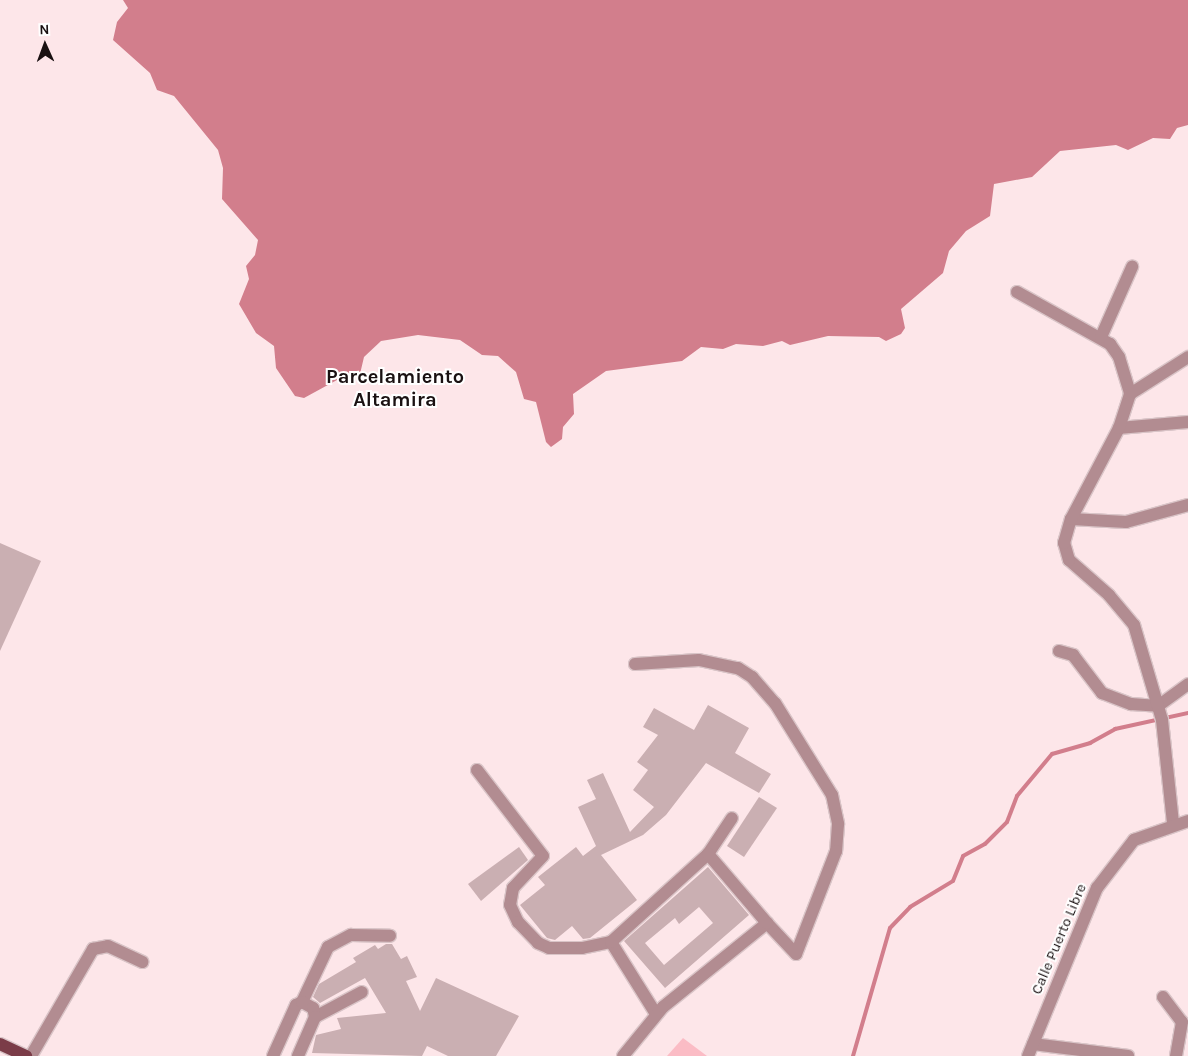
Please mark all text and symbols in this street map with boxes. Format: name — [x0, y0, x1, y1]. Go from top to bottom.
north arrow — [20, 20, 70, 70]
text: N — [39, 21, 50, 38]
district label: Parcelamiento Altamira — [326, 364, 464, 411]
street label: Calle Puerto Libre — [1028, 881, 1090, 997]

